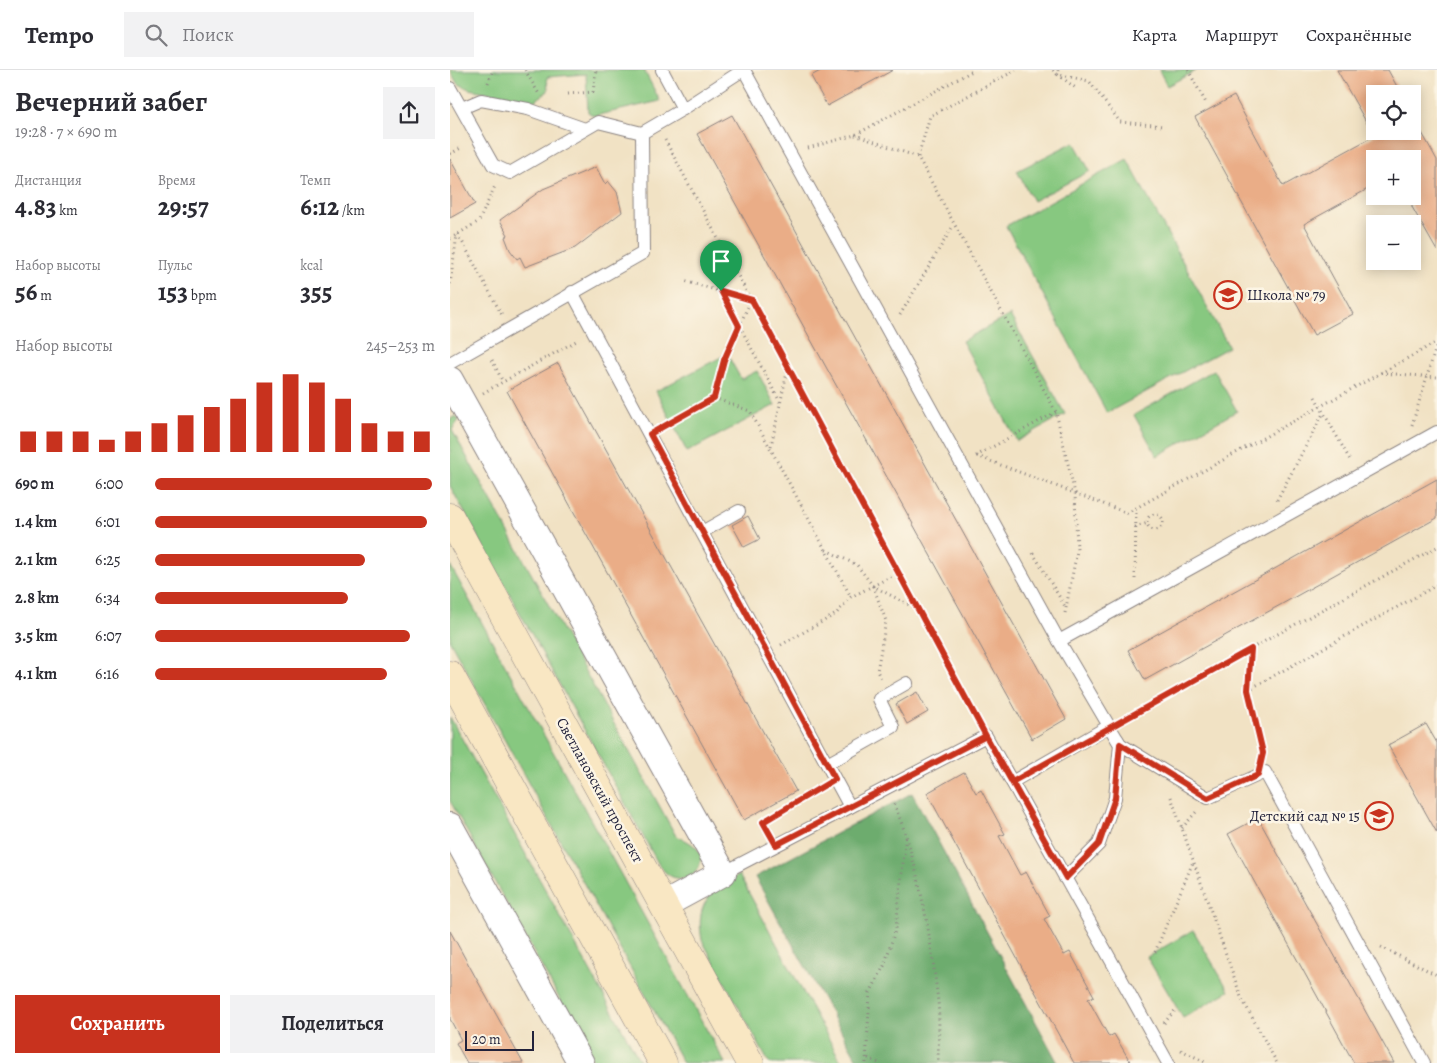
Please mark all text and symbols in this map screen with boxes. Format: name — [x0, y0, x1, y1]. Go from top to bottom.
search box — [124, 12, 474, 57]
text: Tempo — [25, 19, 94, 51]
icon: search — [142, 21, 170, 49]
text: Поиск — [182, 22, 234, 48]
text: Карта — [1132, 23, 1177, 47]
text: Маршрут — [1205, 23, 1278, 47]
text: Сохранённые — [1306, 23, 1412, 47]
text: Вечерний забег — [15, 83, 207, 121]
map controls — [1366, 85, 1421, 270]
button: locate — [1366, 85, 1421, 140]
button: share — [383, 87, 435, 139]
text: 19:28 · 7 × 690 m — [15, 121, 117, 143]
button: + — [1366, 150, 1421, 205]
text: Дистанция — [15, 171, 82, 190]
text: Время — [158, 171, 196, 190]
text: Темп — [300, 171, 331, 190]
text: 4.83 — [15, 190, 56, 224]
text: 29:57 — [158, 190, 209, 224]
text: 6:12 — [300, 190, 339, 224]
text: km — [56, 201, 78, 220]
text: /km — [339, 201, 365, 220]
button: − — [1366, 215, 1421, 270]
pin — [700, 240, 742, 291]
icon: arrive — [707, 247, 735, 275]
text: Набор высоты — [15, 256, 101, 275]
text: Пульс — [158, 256, 193, 275]
text: kcal — [300, 256, 323, 275]
text: 56 — [15, 275, 37, 309]
text: 153 — [158, 275, 188, 309]
text: 355 — [300, 275, 332, 309]
school or university icon: Школа № 79 — [1213, 280, 1243, 310]
place label: Школа № 79 — [1247, 285, 1326, 305]
text: m — [37, 286, 52, 305]
text: bpm — [188, 286, 217, 305]
text: Набор высоты — [15, 335, 113, 357]
text: 245–253 m — [366, 335, 435, 357]
text: 690 m — [15, 473, 54, 495]
text: 6:00 — [95, 473, 123, 495]
text: 1.4 km — [15, 511, 57, 533]
text: 6:01 — [95, 511, 120, 533]
text: 2.1 km — [15, 549, 57, 571]
text: 6:25 — [95, 549, 121, 571]
text: 2.8 km — [15, 587, 59, 609]
text: 6:34 — [95, 587, 120, 609]
text: 3.5 km — [15, 625, 58, 647]
text: 6:07 — [95, 625, 121, 647]
text: 4.1 km — [15, 663, 57, 685]
text: 6:16 — [95, 663, 119, 685]
street label: Светлановский проспект — [552, 714, 648, 866]
school or university icon: Детский сад № 15 — [1364, 801, 1394, 831]
place label: Детский сад № 15 — [1250, 806, 1360, 826]
button: Сохранить — [15, 995, 220, 1053]
button: Поделиться — [230, 995, 435, 1053]
scale bar — [465, 1028, 534, 1051]
text: 20 m — [472, 1030, 501, 1049]

